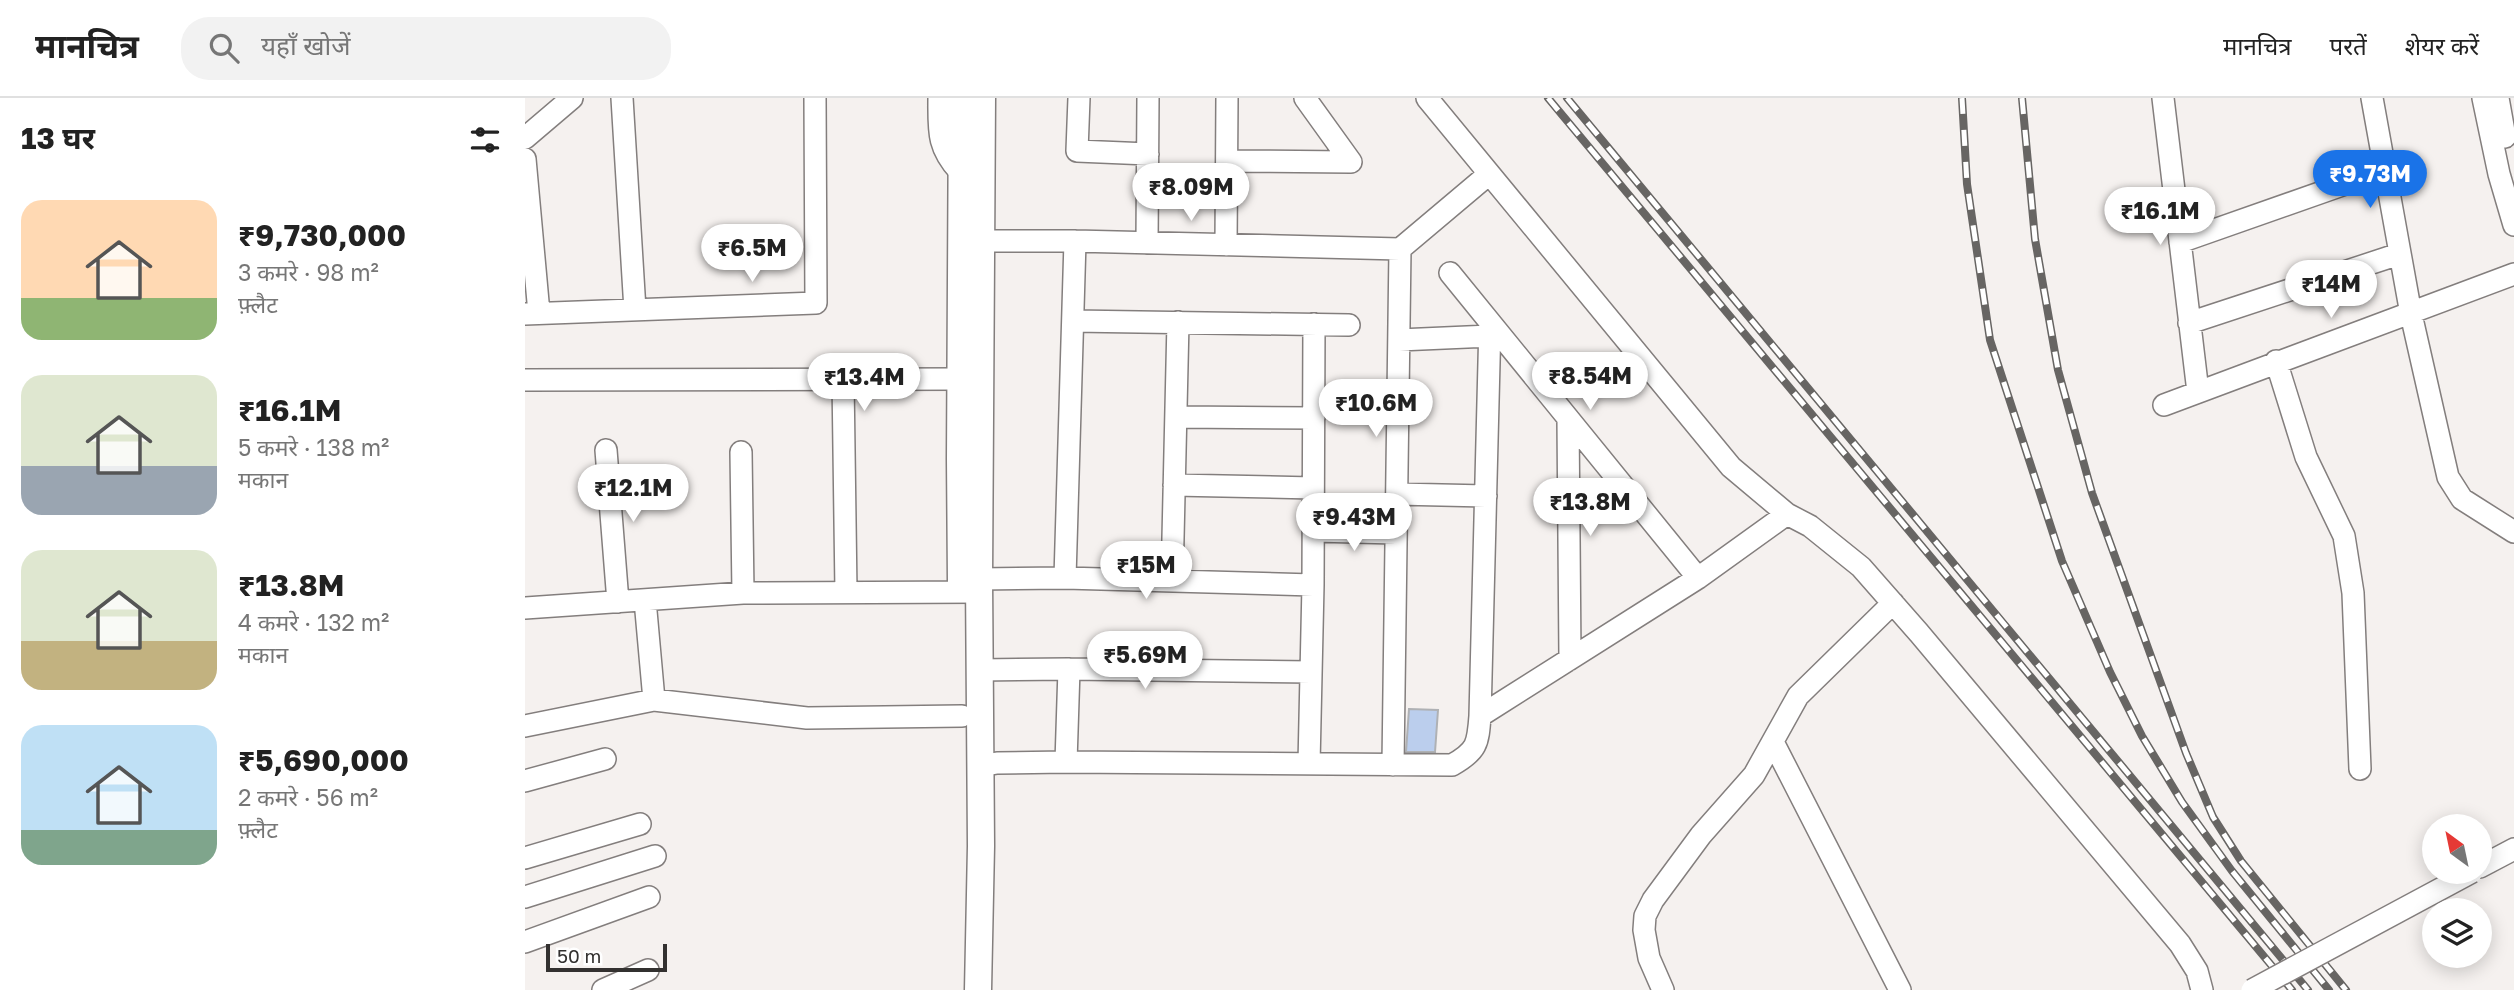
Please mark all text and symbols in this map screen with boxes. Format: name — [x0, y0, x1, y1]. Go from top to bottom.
search box — [181, 17, 671, 80]
text: मानचित्र — [35, 26, 139, 65]
icon: search — [205, 29, 243, 67]
text: यहाँ खोजें — [261, 30, 350, 61]
text: मानचित्र — [2223, 31, 2292, 60]
text: परतें — [2330, 31, 2367, 60]
text: शेयर करें — [2405, 31, 2479, 60]
text: 13 घर — [21, 120, 95, 156]
icon: filters — [466, 121, 504, 159]
pin: ₹9.73M — [2313, 150, 2427, 210]
text: ₹9.73M — [2329, 159, 2411, 187]
pin: ₹8.09M — [1134, 164, 1248, 223]
text: ₹8.09M — [1148, 172, 1234, 200]
pin: ₹16.1M — [2103, 188, 2217, 247]
text: ₹16.1M — [2120, 196, 2200, 224]
text: ₹9,730,000 — [238, 217, 406, 253]
pin: ₹6.5M — [703, 225, 801, 284]
icon: home — [77, 228, 161, 312]
text: ₹6.5M — [717, 233, 787, 261]
text: 3 कमरे · 98 m² — [238, 258, 379, 286]
pin: ₹14M — [2290, 260, 2372, 320]
text: ₹14M — [2301, 269, 2361, 297]
text: फ़्लैट — [238, 290, 278, 318]
pin: ₹8.54M — [1533, 352, 1647, 412]
pin: ₹13.4M — [807, 354, 921, 413]
text: ₹8.54M — [1548, 361, 1632, 389]
text: ₹13.4M — [823, 362, 905, 390]
pin: ₹10.6M — [1319, 380, 1433, 439]
text: ₹10.6M — [1335, 388, 1417, 416]
text: ₹16.1M — [238, 392, 341, 428]
icon: home — [77, 403, 161, 487]
text: 5 कमरे · 138 m² — [238, 433, 389, 461]
pin: ₹12.1M — [576, 464, 690, 524]
text: मकान — [238, 465, 288, 493]
text: ₹12.1M — [594, 473, 672, 501]
pin: ₹13.8M — [1533, 478, 1647, 538]
text: ₹13.8M — [1549, 487, 1631, 515]
pin: ₹9.43M — [1297, 494, 1411, 553]
text: ₹9.43M — [1312, 502, 1396, 530]
pin: ₹15M — [1105, 542, 1187, 601]
text: ₹15M — [1116, 550, 1176, 578]
text: ₹13.8M — [238, 567, 344, 603]
icon: home — [77, 578, 161, 662]
text: 4 कमरे · 132 m² — [238, 608, 389, 636]
pin: ₹5.69M — [1088, 632, 1202, 691]
text: मकान — [238, 640, 288, 668]
text: ₹5.69M — [1103, 640, 1187, 668]
text: ₹5,690,000 — [238, 742, 409, 778]
icon: home — [77, 753, 161, 837]
text: 2 कमरे · 56 m² — [238, 783, 378, 811]
north arrow — [2422, 814, 2492, 884]
map controls — [2422, 814, 2492, 968]
text: फ़्लैट — [238, 815, 278, 843]
button: layers — [2422, 898, 2492, 968]
scale bar — [546, 941, 667, 973]
text: 50 m — [557, 944, 601, 967]

